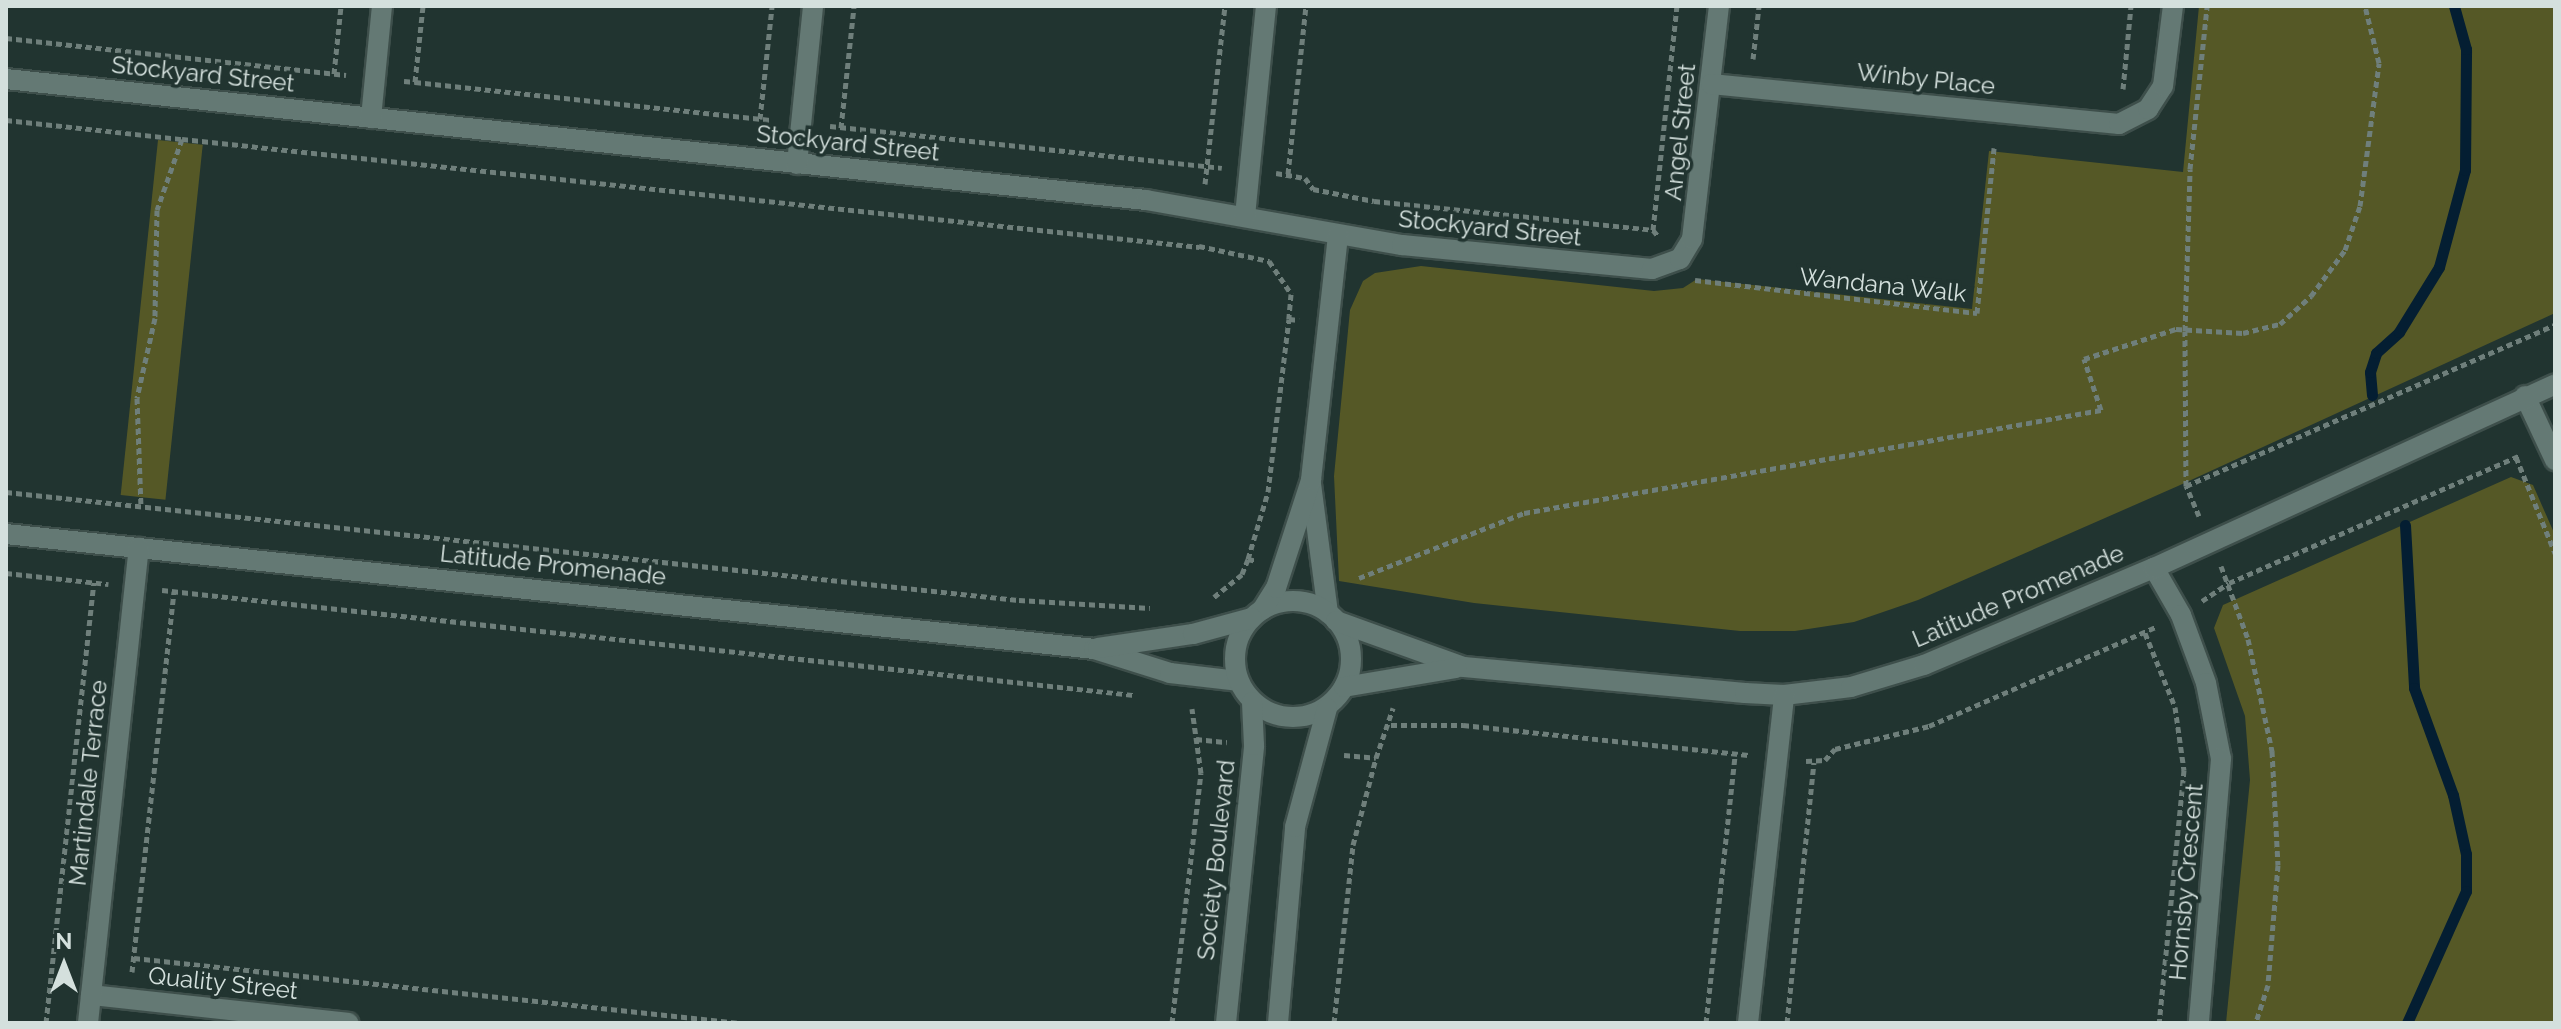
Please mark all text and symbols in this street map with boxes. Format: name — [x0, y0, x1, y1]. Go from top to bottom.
street label: Stockyard Street — [110, 50, 296, 98]
street label: Winby Place — [1855, 57, 1997, 101]
street label: Angel Street — [1658, 62, 1702, 202]
street label: Stockyard Street — [755, 119, 941, 167]
street label: Stockyard Street — [1397, 204, 1583, 252]
street label: Wandana Walk — [1798, 262, 1968, 308]
street label: Latitude Promenade — [1908, 538, 2128, 654]
street label: Latitude Promenade — [439, 539, 667, 591]
street label: Martindale Terrace — [63, 678, 113, 888]
street label: Society Boulevard — [1191, 758, 1241, 962]
street label: Hornsby Crescent — [2163, 782, 2209, 982]
north arrow — [24, 925, 104, 1005]
text: N — [56, 928, 72, 954]
street label: Quality Street — [147, 961, 299, 1005]

